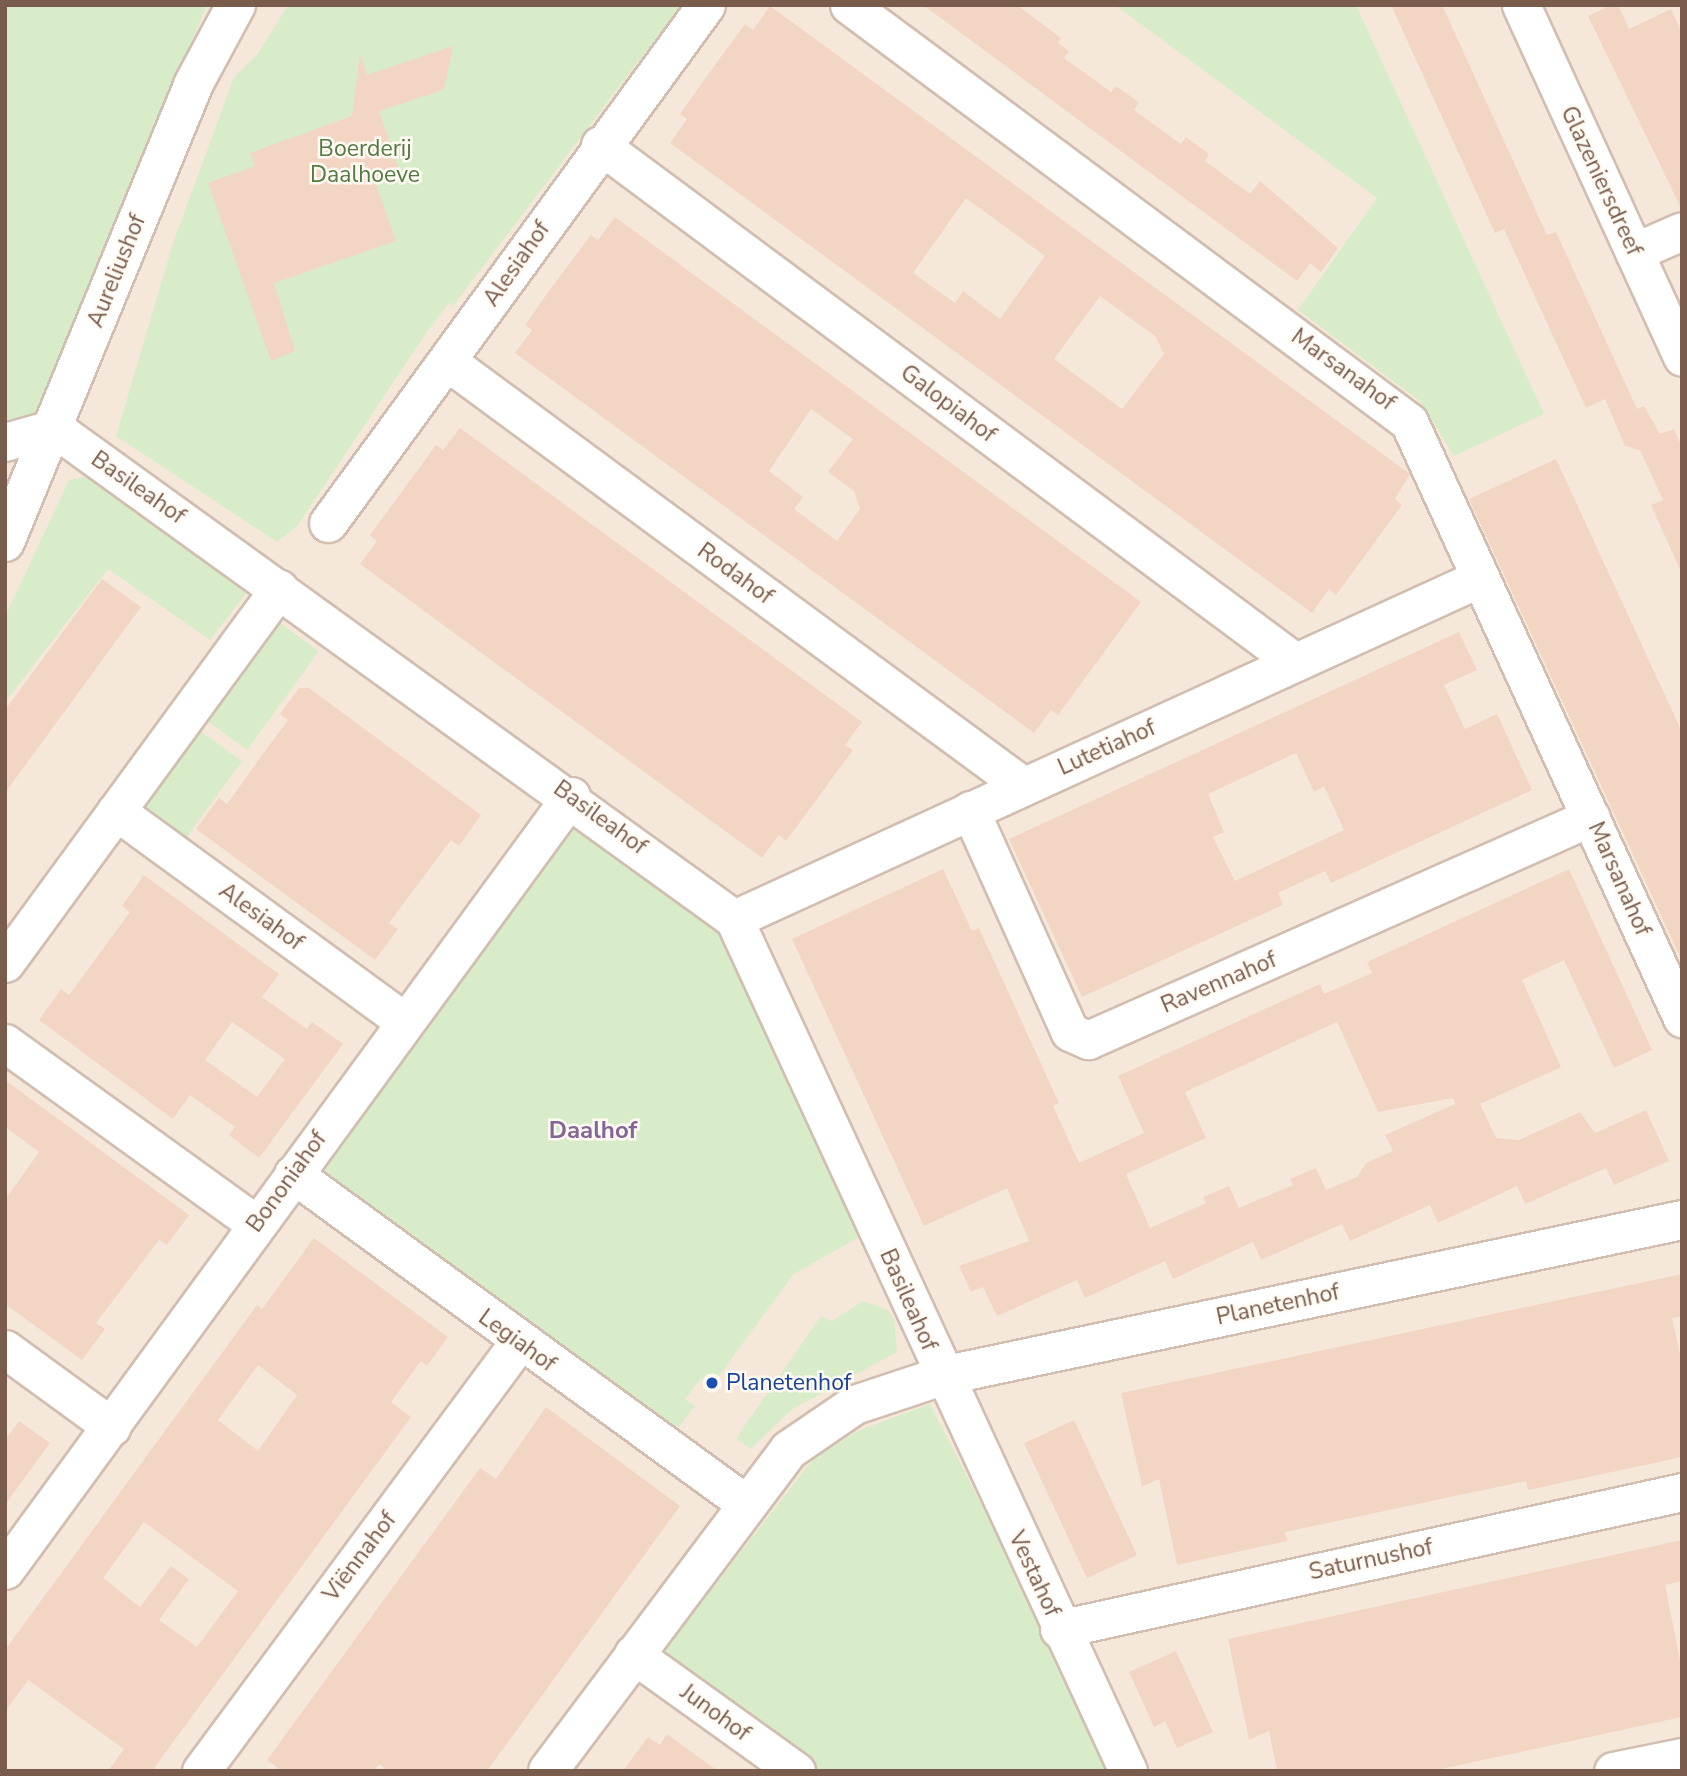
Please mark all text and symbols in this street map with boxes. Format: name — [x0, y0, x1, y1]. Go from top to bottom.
street label: Glazeniersdreef — [1554, 102, 1648, 260]
park label: Boerderij Daalhoeve — [310, 135, 420, 189]
street label: Aureliushof — [82, 210, 152, 332]
street label: Alesiahof — [478, 216, 556, 312]
street label: Marsanahof — [1286, 323, 1400, 417]
street label: Galopiahof — [895, 359, 1001, 449]
street label: Basileahof — [86, 446, 190, 530]
street label: Rodahof — [692, 537, 778, 611]
street label: Lutetiahof — [1054, 714, 1160, 782]
street label: Basileahof — [548, 775, 652, 861]
street label: Marsanahof — [1582, 818, 1656, 940]
street label: Alesiahof — [213, 877, 309, 957]
street label: Ravennahof — [1157, 946, 1281, 1020]
district label: Daalhof — [549, 1117, 637, 1145]
street label: Bononiahof — [241, 1126, 333, 1238]
street label: Basileahof — [873, 1245, 943, 1355]
street label: Planetenhof — [1214, 1278, 1342, 1332]
street label: Legiahof — [473, 1304, 561, 1378]
place label: Planetenhof — [726, 1369, 851, 1397]
marker: Planetenhof — [704, 1375, 720, 1391]
street label: Viënnahof — [317, 1507, 403, 1607]
street label: Vestahof — [1002, 1527, 1066, 1621]
street label: Saturnushof — [1307, 1533, 1435, 1587]
street label: Junohof — [675, 1678, 755, 1748]

